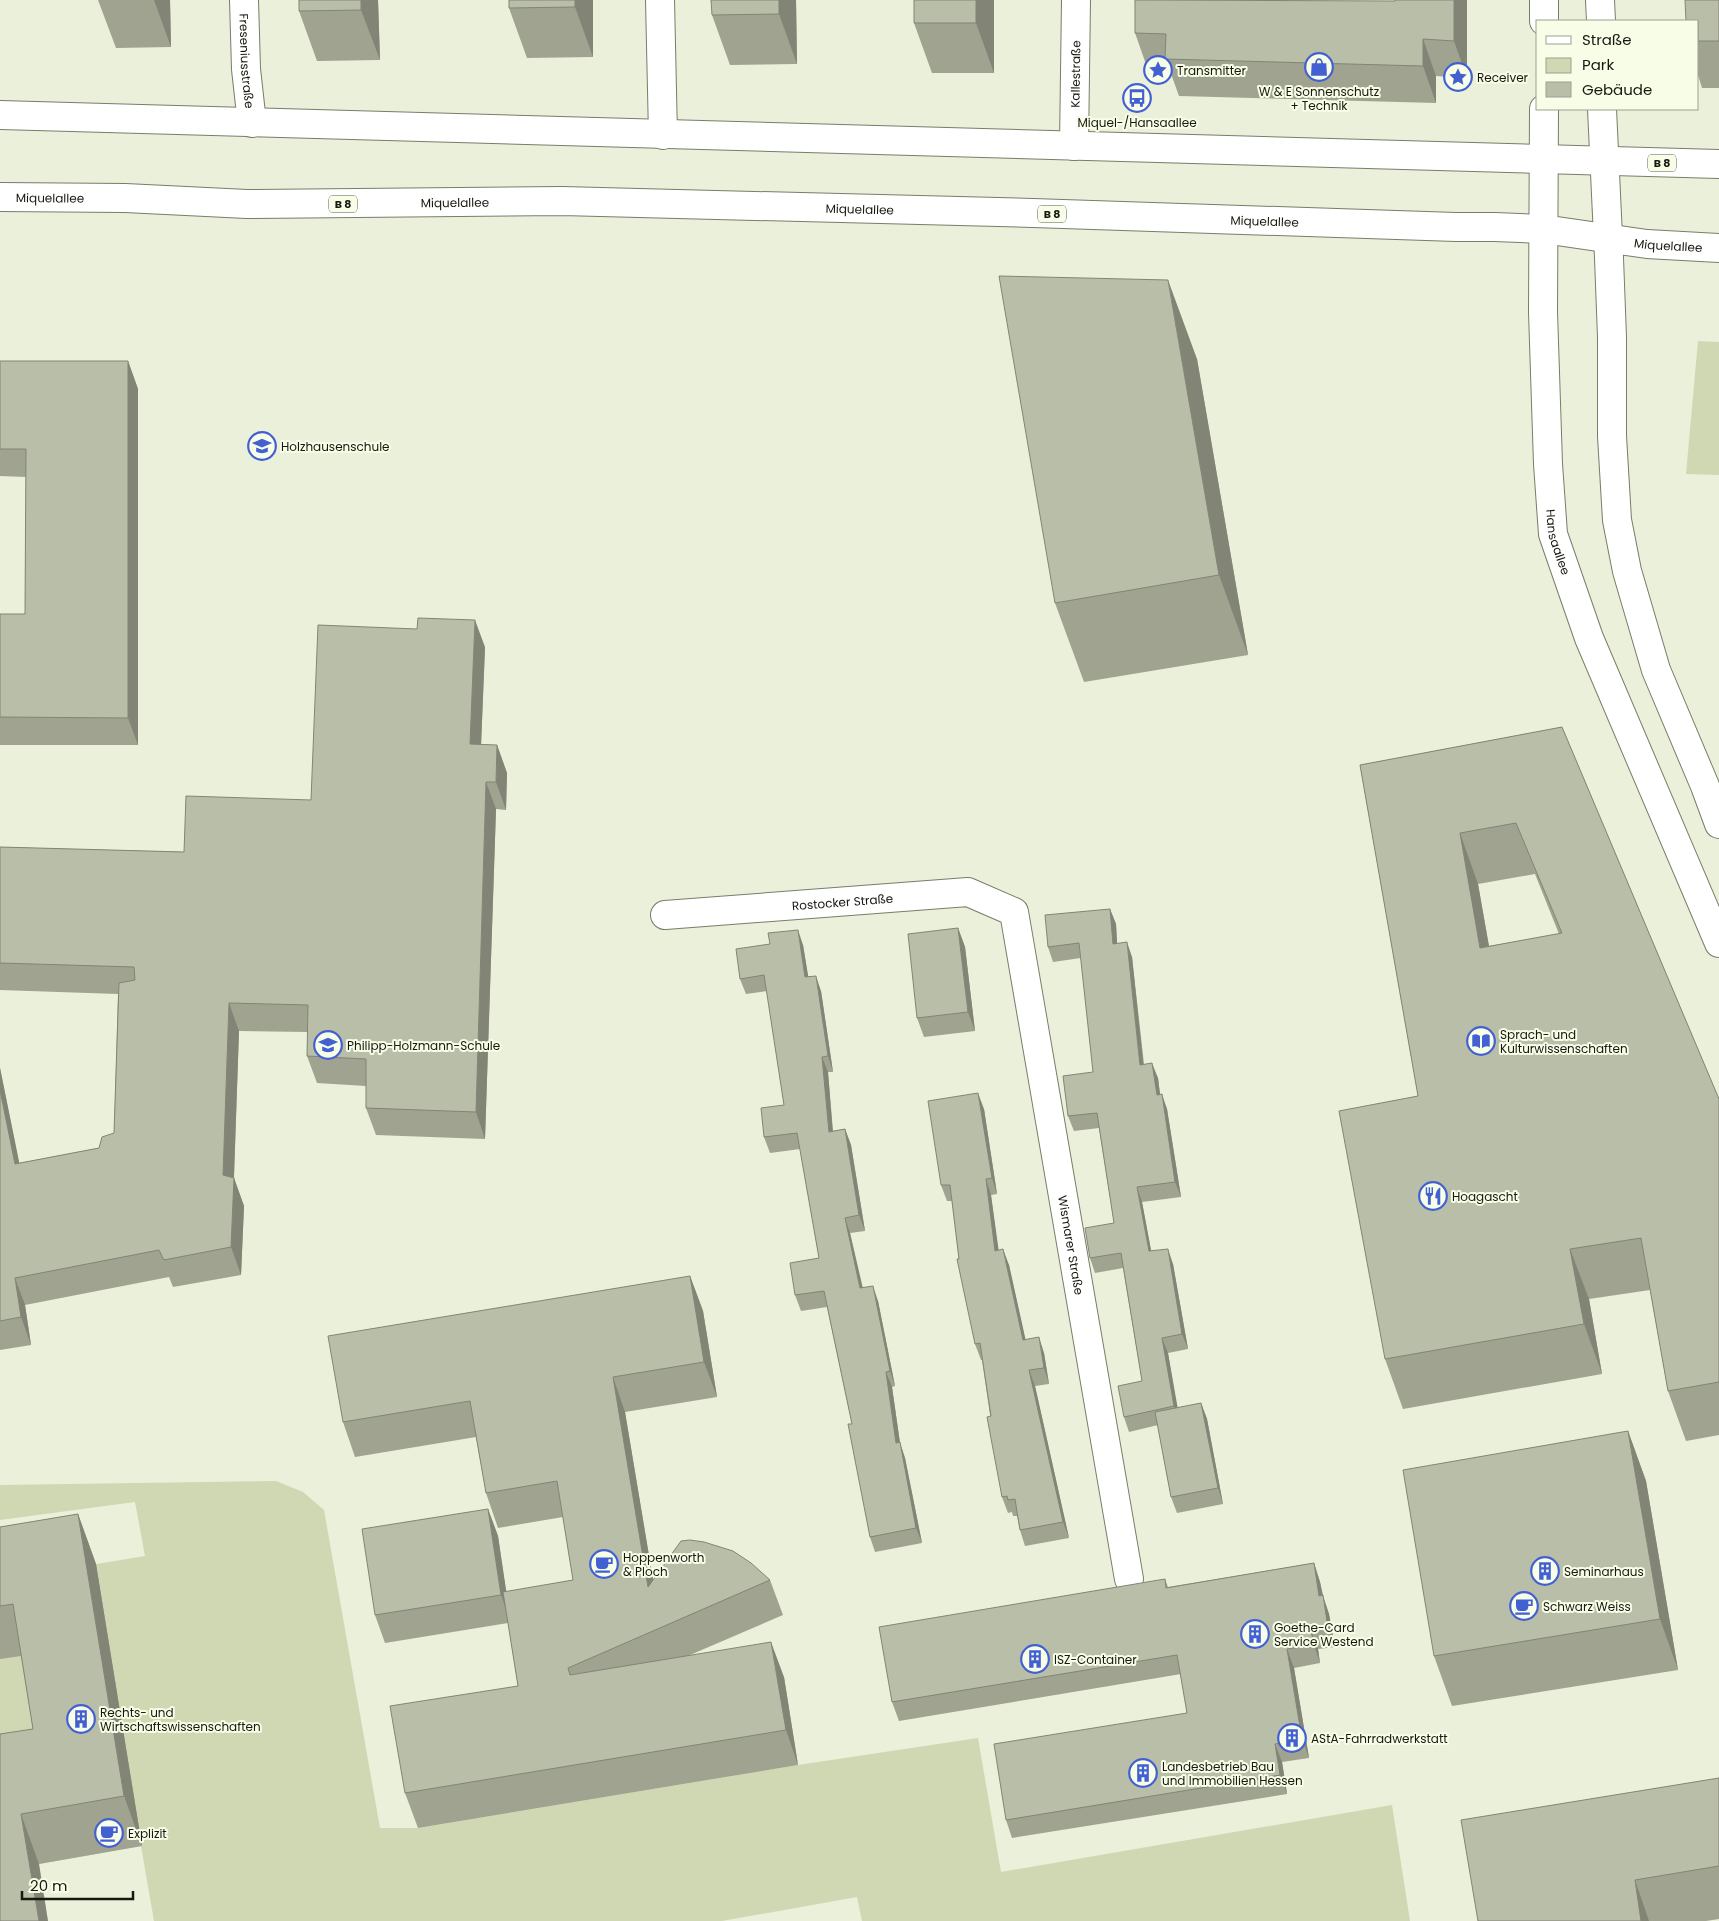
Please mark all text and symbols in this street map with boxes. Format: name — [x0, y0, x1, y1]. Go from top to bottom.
street label: Freseniusstraße — [236, 13, 259, 109]
legend — [1536, 20, 1699, 110]
text: Straße — [1582, 29, 1632, 50]
street label: Kallestraße — [1066, 40, 1084, 108]
shop icon: W & E Sonnenschutz + Technik — [1304, 52, 1334, 82]
text: Park — [1582, 54, 1614, 75]
place icon: Transmitter — [1143, 55, 1173, 85]
place label: Transmitter — [1177, 62, 1247, 79]
place icon: Receiver — [1443, 62, 1473, 92]
place label: Receiver — [1477, 69, 1529, 86]
text: Gebäude — [1582, 79, 1652, 100]
bus stop icon: Miquel-/Hansaallee — [1122, 83, 1152, 113]
place label: W & E Sonnenschutz + Technik — [1259, 83, 1379, 114]
place label: Miquel-/Hansaallee — [1077, 114, 1197, 131]
road number: B 8 — [1648, 154, 1676, 172]
street label: Miquelallee — [16, 189, 84, 206]
street label: Miquelallee — [421, 193, 489, 211]
road number: B 8 — [329, 195, 357, 212]
street label: Miquelallee — [825, 199, 894, 218]
road number: B 8 — [1038, 205, 1066, 222]
street label: Miquelallee — [1230, 211, 1299, 230]
street label: Miquelallee — [1633, 234, 1703, 256]
school or university icon: Holzhausenschule — [247, 431, 277, 461]
place label: Holzhausenschule — [281, 438, 390, 455]
street label: Hansaallee — [1543, 508, 1575, 577]
street label: Rostocker Straße — [791, 889, 894, 914]
library icon: Sprach- und Kulturwissenschaften — [1466, 1026, 1496, 1056]
place label: Sprach- und Kulturwissenschaften — [1500, 1026, 1628, 1057]
school or university icon: Philipp-Holzmann-Schule — [313, 1030, 343, 1060]
place label: Philipp-Holzmann-Schule — [347, 1037, 500, 1054]
restaurant icon: Hoagascht — [1418, 1181, 1448, 1211]
place label: Hoagascht — [1452, 1188, 1518, 1205]
street label: Wismarer Straße — [1054, 1194, 1088, 1296]
cafe icon: Hoppenworth & Ploch — [589, 1549, 619, 1579]
place label: Hoppenworth & Ploch — [623, 1549, 704, 1580]
building icon: Seminarhaus — [1530, 1556, 1560, 1586]
place label: Seminarhaus — [1564, 1563, 1644, 1580]
cafe icon: Schwarz Weiss — [1509, 1591, 1539, 1621]
place label: Schwarz Weiss — [1543, 1598, 1631, 1615]
building icon: Goethe-Card Service Westend — [1240, 1619, 1270, 1649]
place label: Goethe-Card Service Westend — [1274, 1619, 1374, 1650]
building icon: ISZ-Container — [1020, 1644, 1050, 1674]
place label: ISZ-Container — [1054, 1651, 1137, 1668]
building icon: Rechts- und Wirtschaftswissenschaften — [66, 1704, 96, 1734]
place label: Rechts- und Wirtschaftswissenschaften — [100, 1704, 261, 1735]
building icon: AStA-Fahrradwerkstatt — [1277, 1723, 1307, 1753]
place label: AStA-Fahrradwerkstatt — [1311, 1730, 1448, 1747]
building icon: Landesbetrieb Bau und Immobilien Hessen — [1128, 1758, 1158, 1788]
place label: Landesbetrieb Bau und Immobilien Hessen — [1162, 1758, 1303, 1789]
cafe icon: Explizit — [94, 1818, 124, 1848]
place label: Explizit — [128, 1825, 167, 1842]
scale bar — [22, 1868, 134, 1900]
text: 20 m — [30, 1875, 68, 1896]

